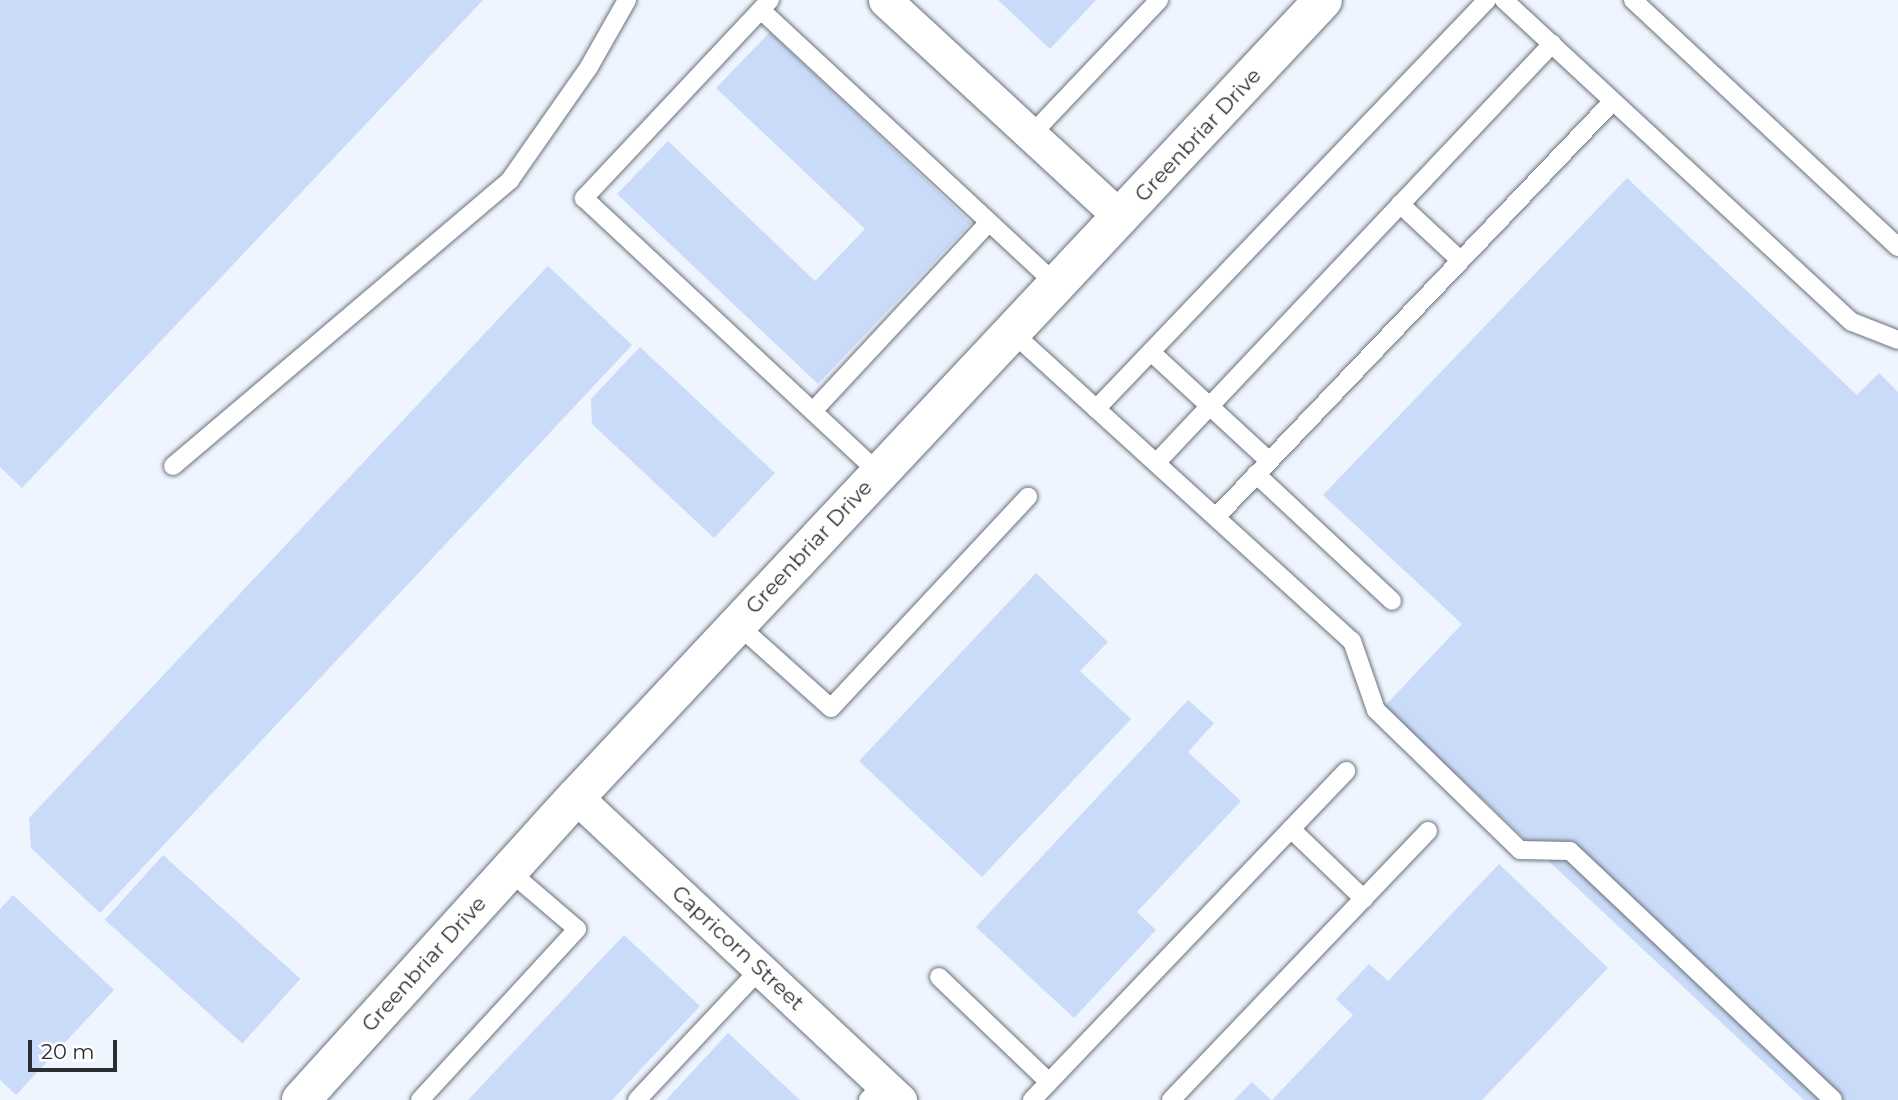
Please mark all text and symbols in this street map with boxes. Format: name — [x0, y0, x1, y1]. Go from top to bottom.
street label: Greenbriar Drive — [1130, 63, 1266, 207]
street label: Greenbriar Drive — [741, 475, 877, 619]
street label: Capricorn Street — [667, 880, 809, 1016]
street label: Greenbriar Drive — [357, 891, 491, 1037]
scale bar — [32, 1026, 121, 1070]
text: 20 m — [41, 1039, 95, 1064]

